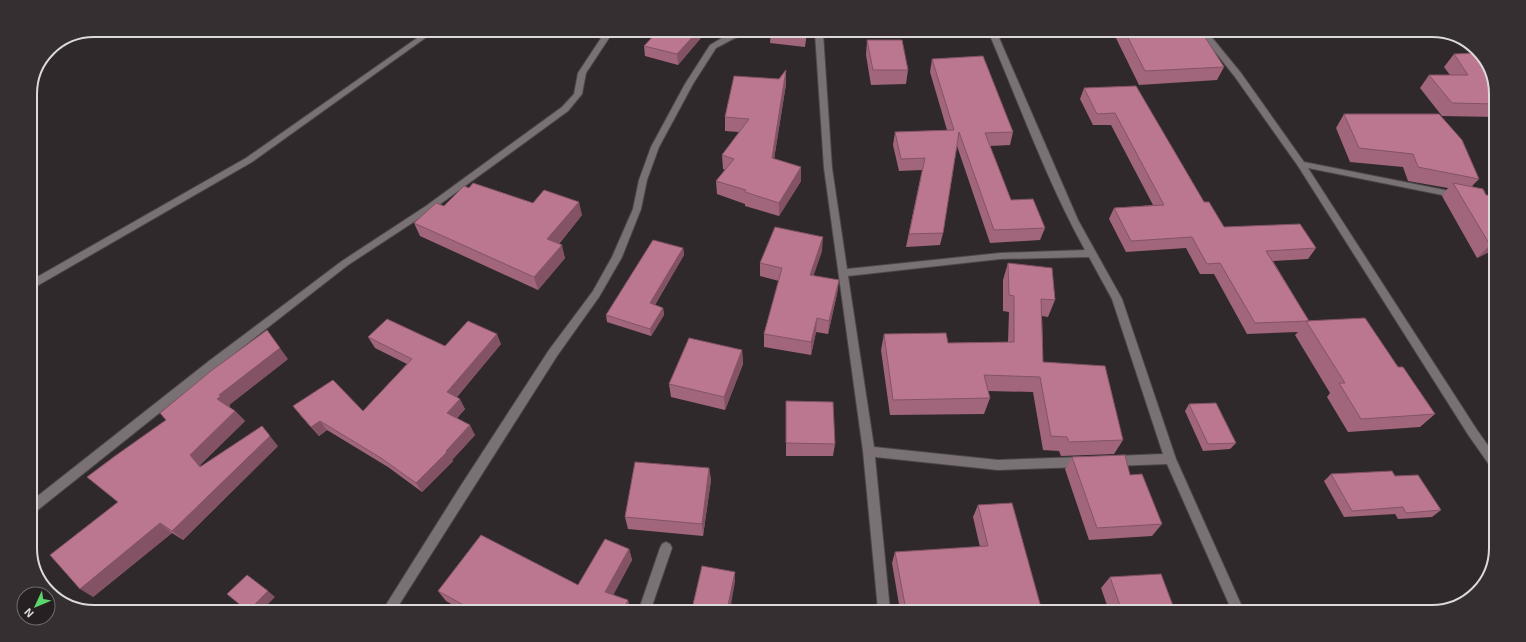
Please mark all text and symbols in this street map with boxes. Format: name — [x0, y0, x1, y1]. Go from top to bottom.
north arrow — [16, 586, 56, 626]
text: N — [21, 606, 36, 621]

